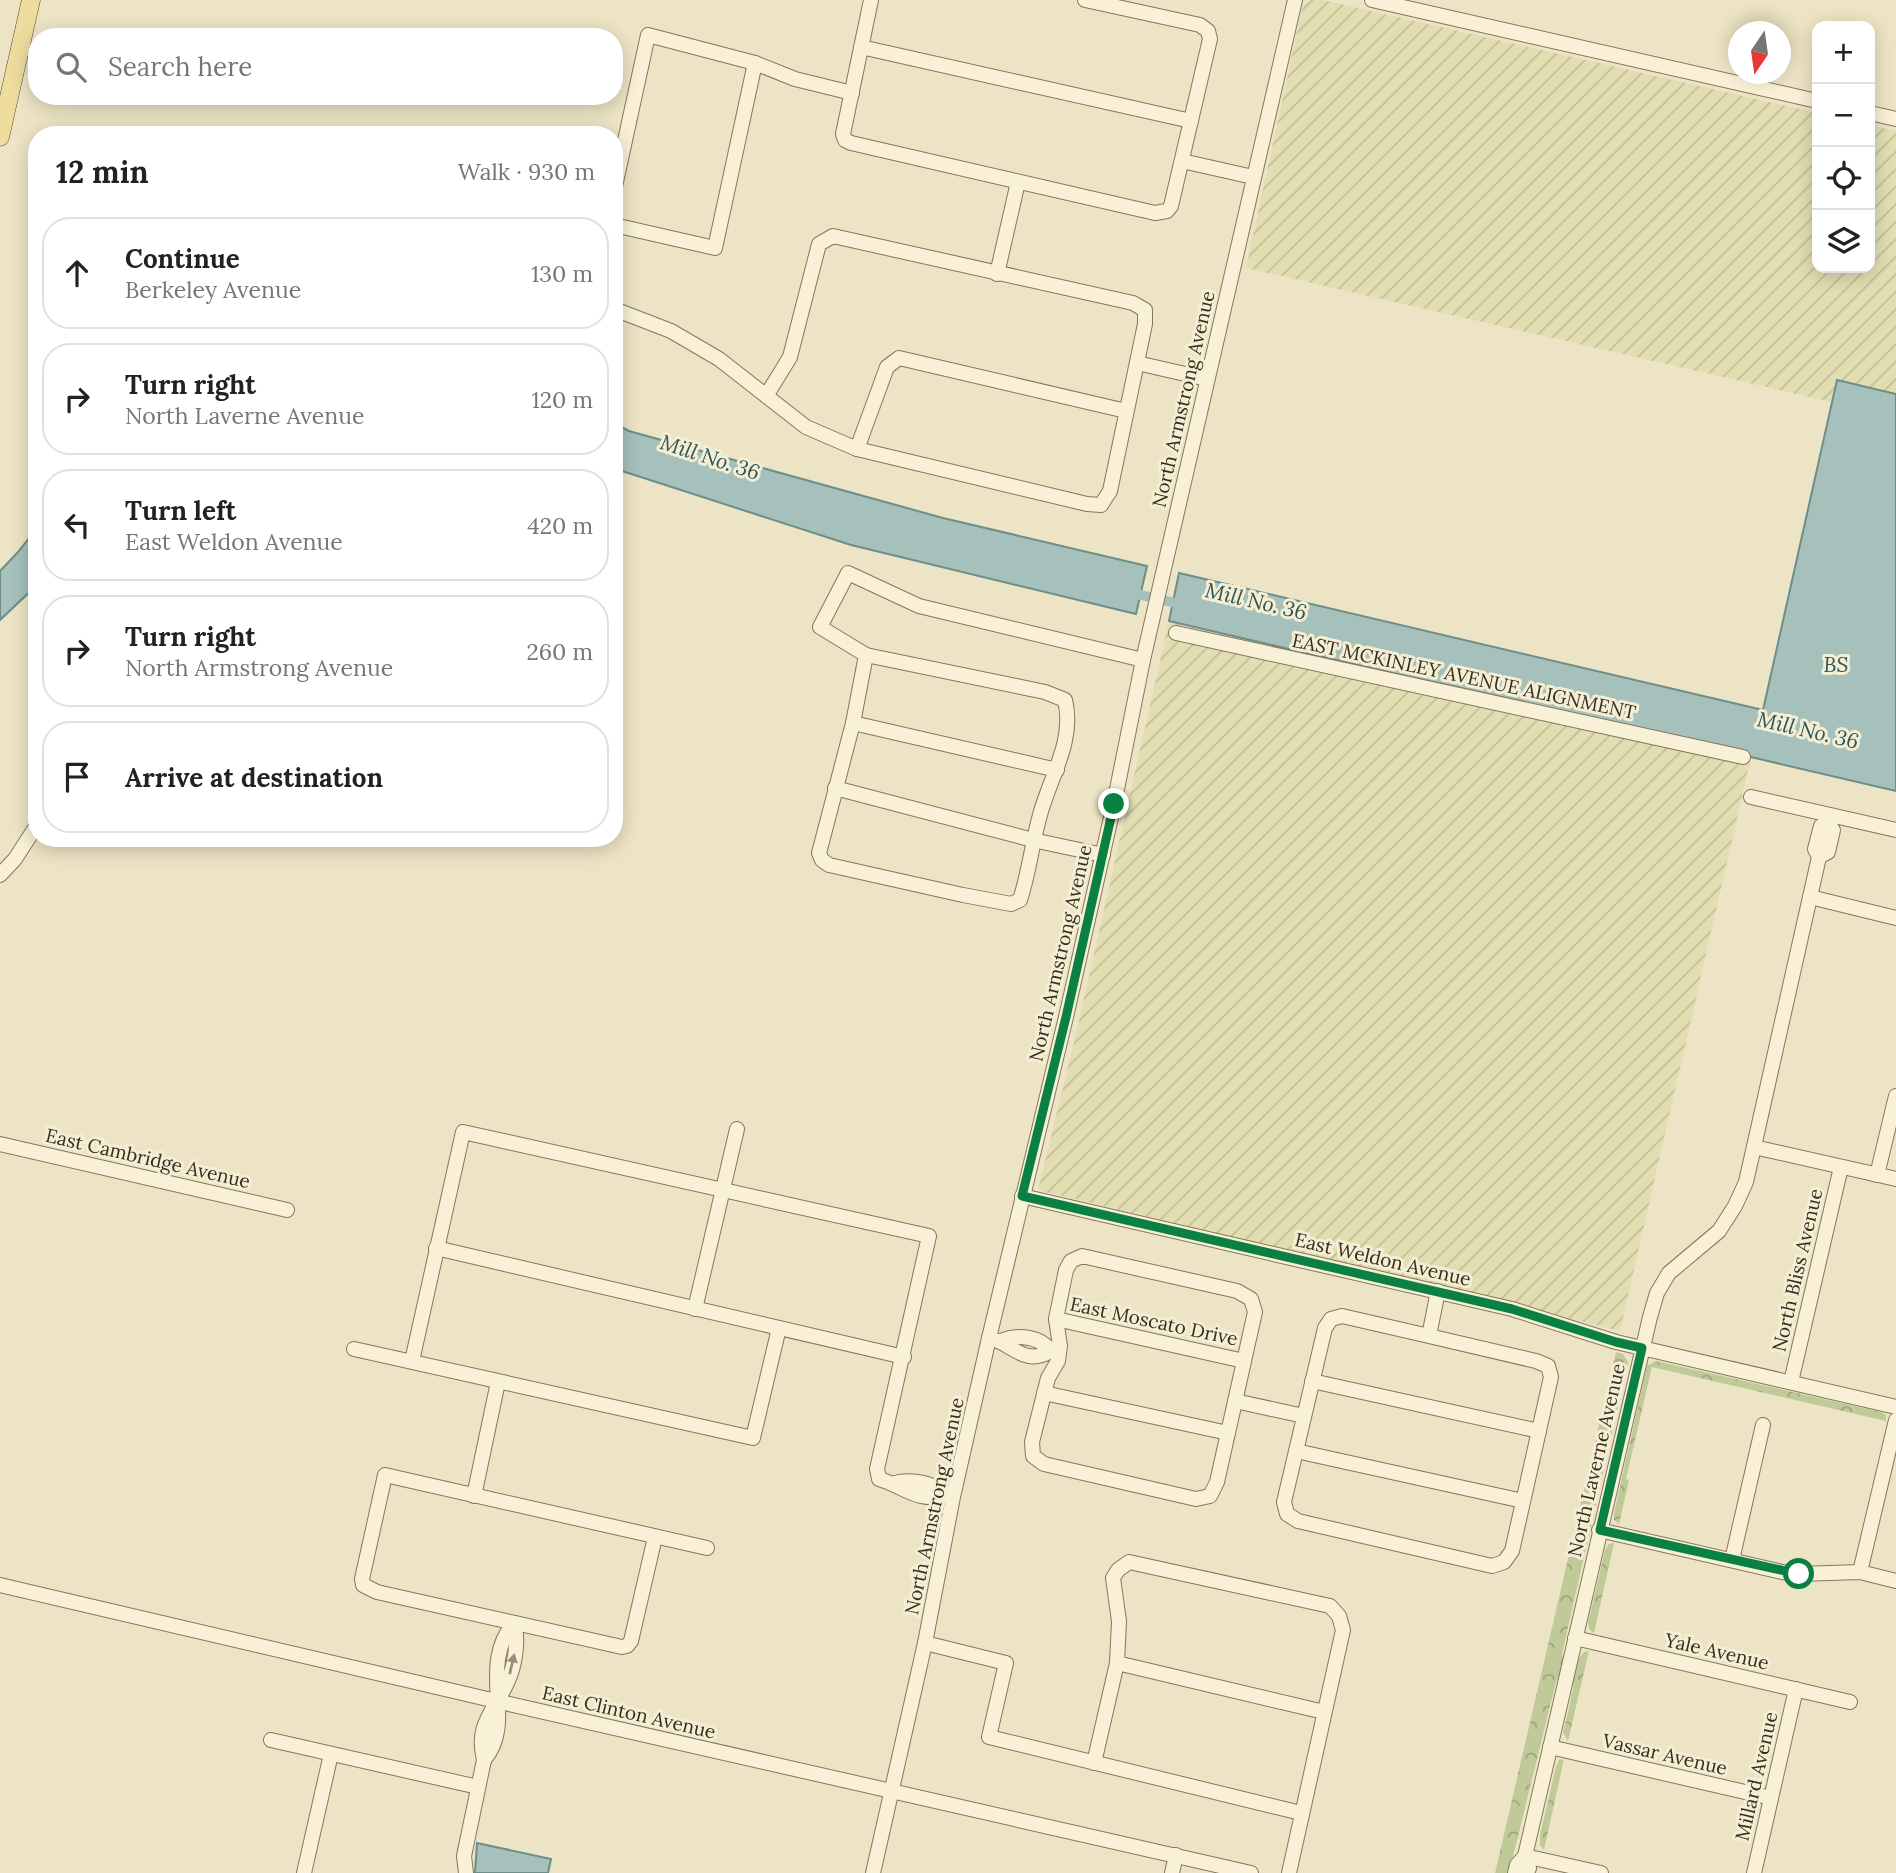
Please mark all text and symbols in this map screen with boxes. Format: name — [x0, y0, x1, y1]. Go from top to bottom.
north arrow — [1728, 21, 1791, 84]
map controls — [1812, 21, 1875, 273]
button: + — [1812, 21, 1875, 84]
search box — [28, 28, 623, 105]
icon: search — [52, 48, 90, 86]
text: Search here — [108, 50, 252, 83]
button: − — [1812, 84, 1875, 147]
button: locate — [1812, 147, 1875, 210]
text: 12 min — [56, 153, 149, 191]
text: Walk · 930 m — [458, 157, 595, 186]
button: layers — [1812, 210, 1875, 273]
text: Continue — [125, 242, 240, 275]
icon: ahead — [58, 254, 96, 292]
text: 130 m — [531, 259, 593, 288]
text: Berkeley Avenue — [125, 275, 301, 304]
street label: North Armstrong Avenue — [1146, 288, 1220, 510]
text: Turn right — [125, 368, 256, 401]
icon: right — [58, 380, 96, 418]
text: 120 m — [531, 385, 593, 414]
text: North Laverne Avenue — [125, 401, 364, 430]
water label: Mill No. 36 — [657, 428, 763, 486]
text: Turn left — [125, 494, 236, 527]
icon: left — [58, 506, 96, 544]
text: 420 m — [527, 511, 593, 540]
text: East Weldon Avenue — [125, 527, 343, 556]
water label: Mill No. 36 — [1203, 576, 1309, 626]
text: Turn right — [125, 620, 256, 653]
street label: EAST MCKINLEY AVENUE ALIGNMENT — [1290, 628, 1638, 724]
icon: right — [58, 632, 96, 670]
text: 260 m — [526, 637, 593, 666]
water label: BS — [1824, 651, 1848, 678]
text: North Armstrong Avenue — [125, 653, 393, 682]
water label: Mill No. 36 — [1755, 705, 1861, 755]
icon: arrive — [58, 758, 96, 796]
text: Arrive at destination — [125, 761, 383, 794]
route end — [1098, 788, 1129, 819]
street label: North Armstrong Avenue — [1023, 842, 1097, 1064]
street label: East Cambridge Avenue — [43, 1123, 253, 1193]
street label: North Bliss Avenue — [1767, 1186, 1827, 1354]
street label: East Weldon Avenue — [1293, 1227, 1473, 1291]
street label: East Moscato Drive — [1068, 1292, 1240, 1350]
street label: North Laverne Avenue — [1562, 1361, 1630, 1559]
street label: North Armstrong Avenue — [899, 1395, 969, 1617]
route start — [1783, 1558, 1814, 1589]
street label: Yale Avenue — [1662, 1627, 1771, 1675]
one-way arrow — [507, 1652, 518, 1674]
street label: East Clinton Avenue — [540, 1680, 718, 1744]
street label: Millard Avenue — [1729, 1709, 1783, 1843]
street label: Vassar Avenue — [1600, 1728, 1730, 1780]

